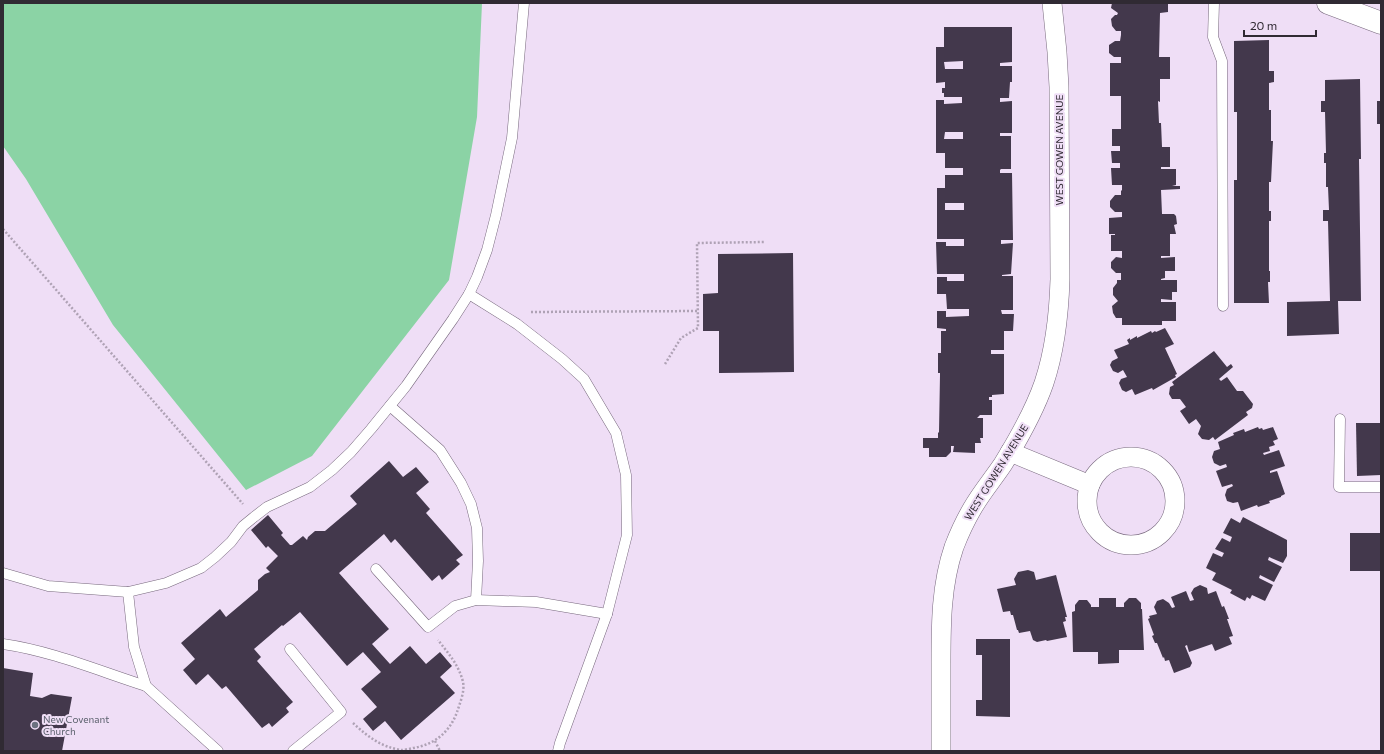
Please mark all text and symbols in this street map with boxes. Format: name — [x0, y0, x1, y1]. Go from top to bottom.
scale bar — [1244, 12, 1316, 38]
text: 20 m — [1250, 18, 1277, 32]
street label: WEST GOWEN AVENUE — [1053, 95, 1065, 205]
street label: WEST GOWEN AVENUE — [962, 422, 1030, 522]
place label: New Covenant Church — [43, 713, 109, 737]
marker: New Covenant Church — [30, 720, 40, 730]

